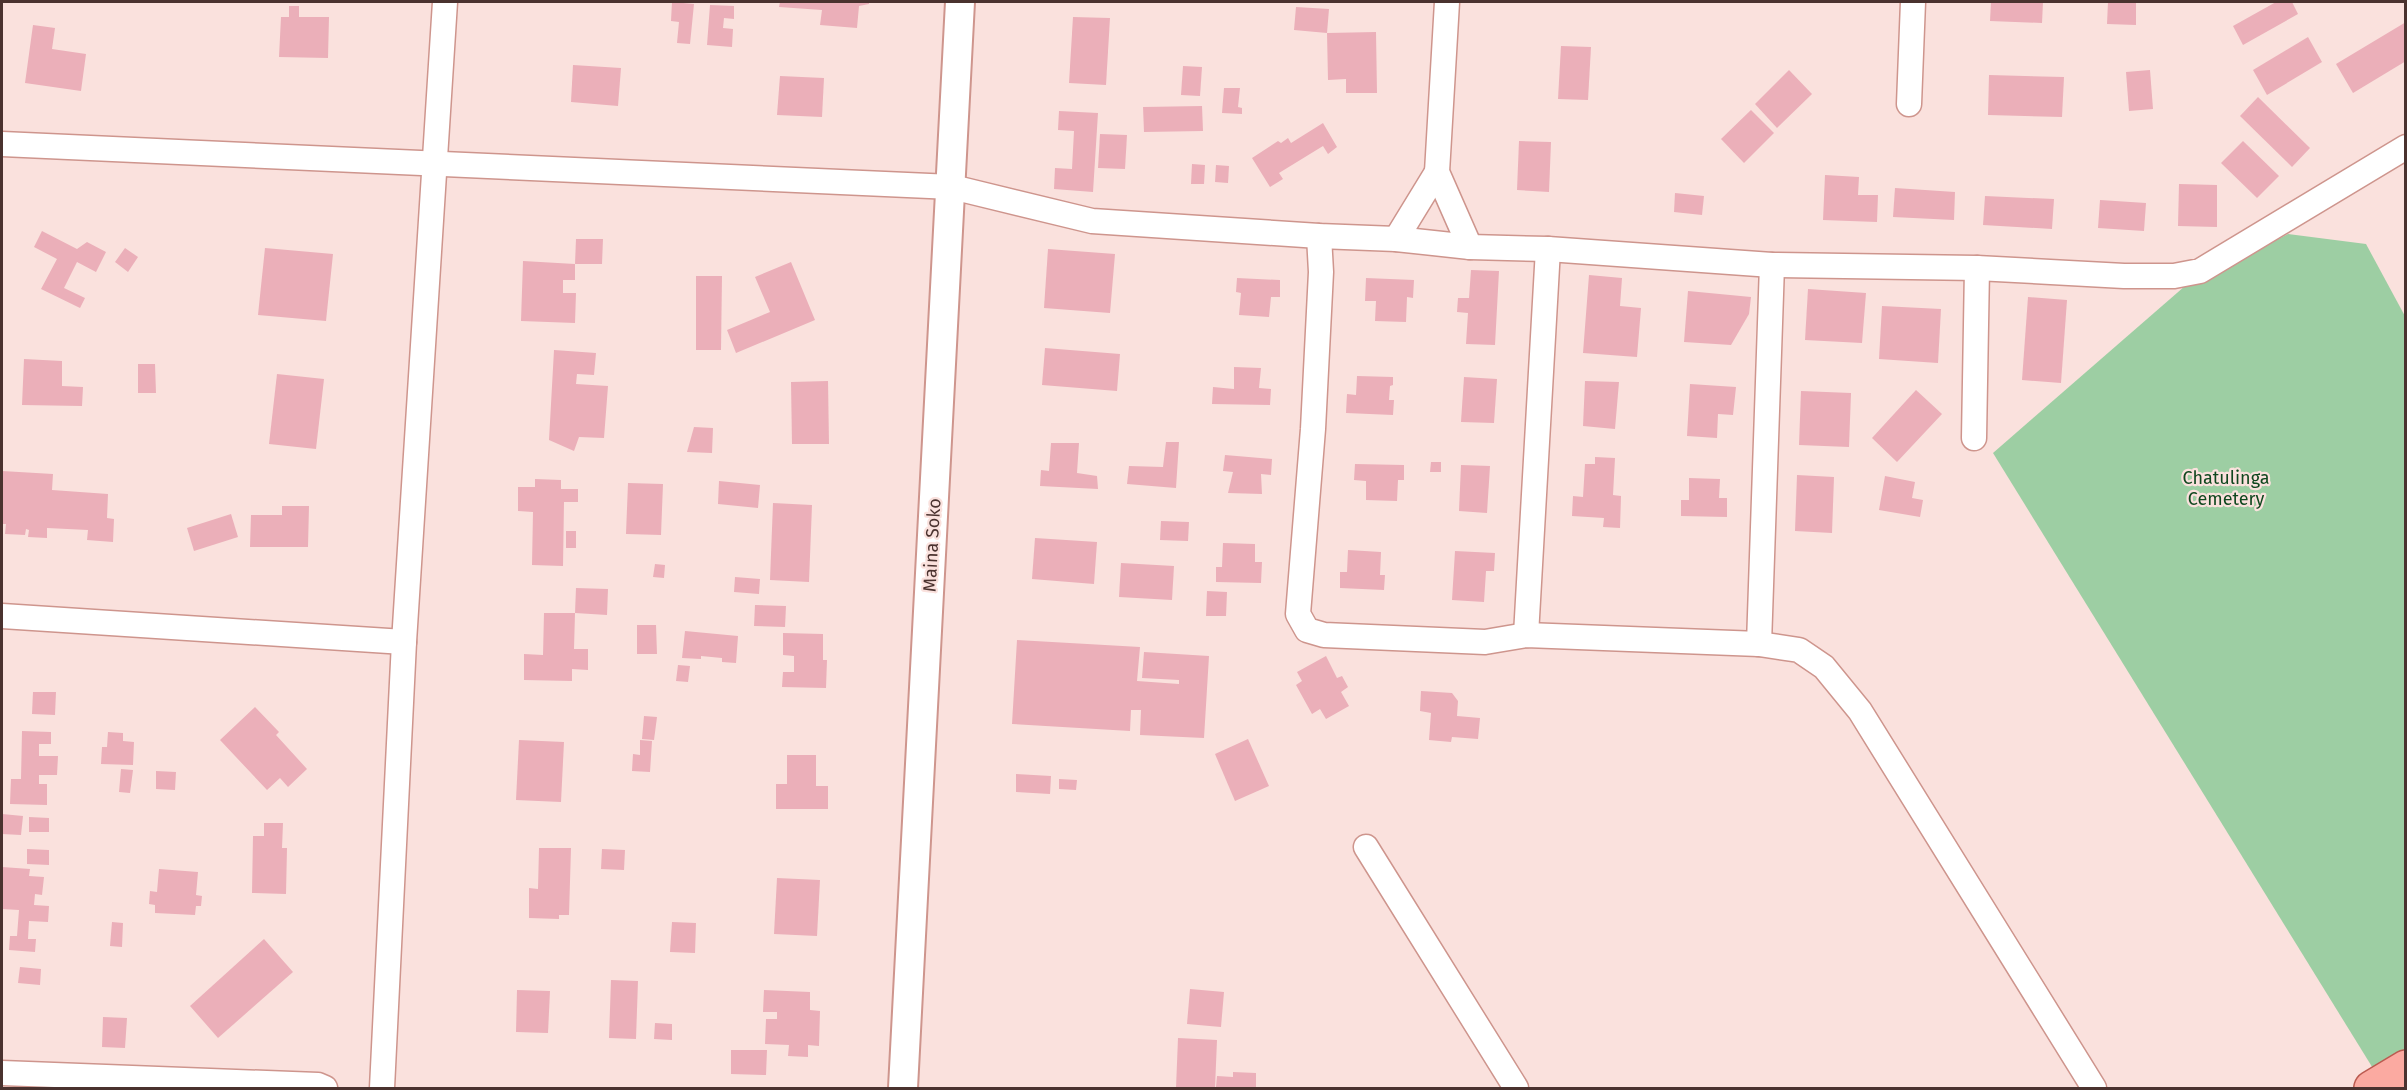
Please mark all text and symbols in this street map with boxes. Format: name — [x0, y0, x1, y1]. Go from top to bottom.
park label: Chatulinga Cemetery — [2183, 467, 2269, 510]
street label: Maina Soko — [919, 498, 945, 592]

